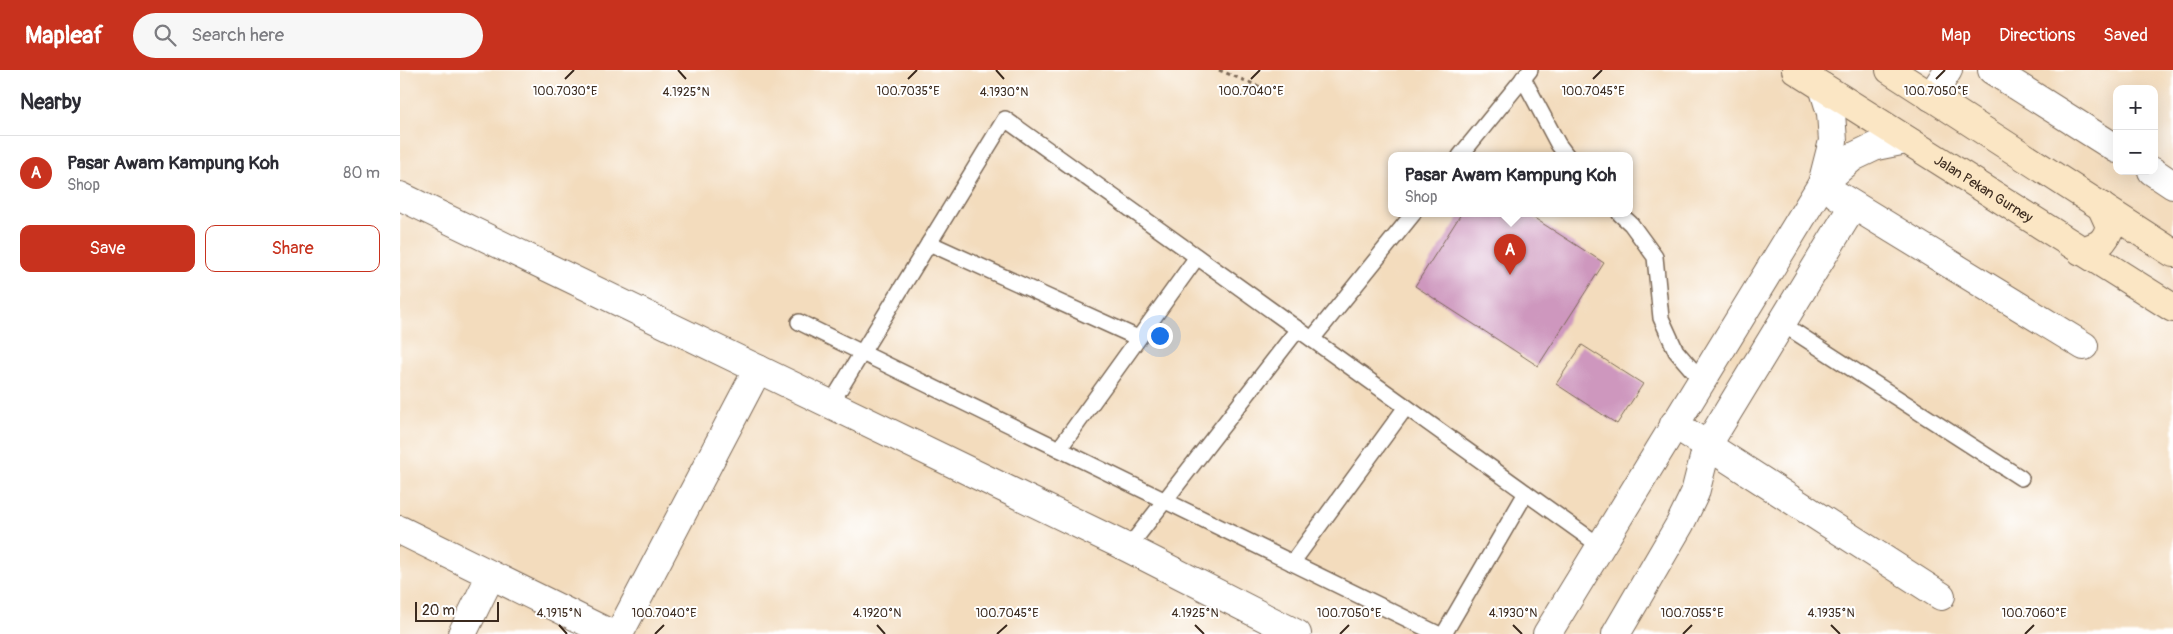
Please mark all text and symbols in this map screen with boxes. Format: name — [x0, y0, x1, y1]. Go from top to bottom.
search box — [133, 13, 483, 58]
text: Mapleaf — [25, 21, 103, 50]
icon: search — [151, 21, 179, 49]
text: Search here — [191, 23, 284, 47]
text: Map — [1941, 24, 1971, 47]
text: Directions — [1999, 24, 2075, 47]
text: Saved — [2103, 24, 2148, 47]
text: 100.7030°E — [533, 84, 597, 99]
text: 100.7035°E — [877, 84, 939, 99]
text: 100.7040°E — [1219, 84, 1283, 99]
text: 100.7045°E — [1561, 84, 1625, 99]
text: 100.7050°E — [1904, 84, 1968, 99]
text: 4.1925°N — [662, 85, 710, 100]
text: 4.1930°N — [980, 85, 1028, 100]
map controls — [2113, 85, 2158, 175]
button: + — [2113, 85, 2158, 130]
text: Nearby — [20, 89, 81, 116]
button: − — [2113, 130, 2158, 175]
text: Pasar Awam Kampung Koh — [67, 151, 279, 175]
street label: Jalan Pekan Gurney — [1931, 151, 2036, 226]
popup — [1388, 152, 1633, 217]
text: A — [31, 163, 41, 183]
text: 80 m — [343, 163, 380, 183]
text: Pasar Awam Kampung Koh — [1405, 163, 1616, 187]
text: Shop — [67, 175, 100, 195]
text: Shop — [1405, 187, 1438, 207]
button: Save — [20, 225, 195, 272]
button: Share — [205, 225, 380, 272]
pin: A — [1494, 234, 1526, 275]
your location — [1147, 323, 1173, 349]
scale bar — [415, 599, 499, 622]
text: 20 m — [422, 602, 455, 619]
text: 4.1915°N — [536, 606, 582, 621]
text: 100.7040°E — [632, 606, 696, 621]
text: 4.1920°N — [853, 606, 901, 621]
text: 100.7045°E — [975, 606, 1039, 621]
text: 4.1925°N — [1171, 606, 1219, 621]
text: 100.7050°E — [1317, 606, 1381, 621]
text: 4.1930°N — [1489, 606, 1537, 621]
text: 100.7055°E — [1661, 606, 1723, 621]
text: 4.1935°N — [1807, 606, 1855, 621]
text: 100.7060°E — [2002, 606, 2066, 621]

